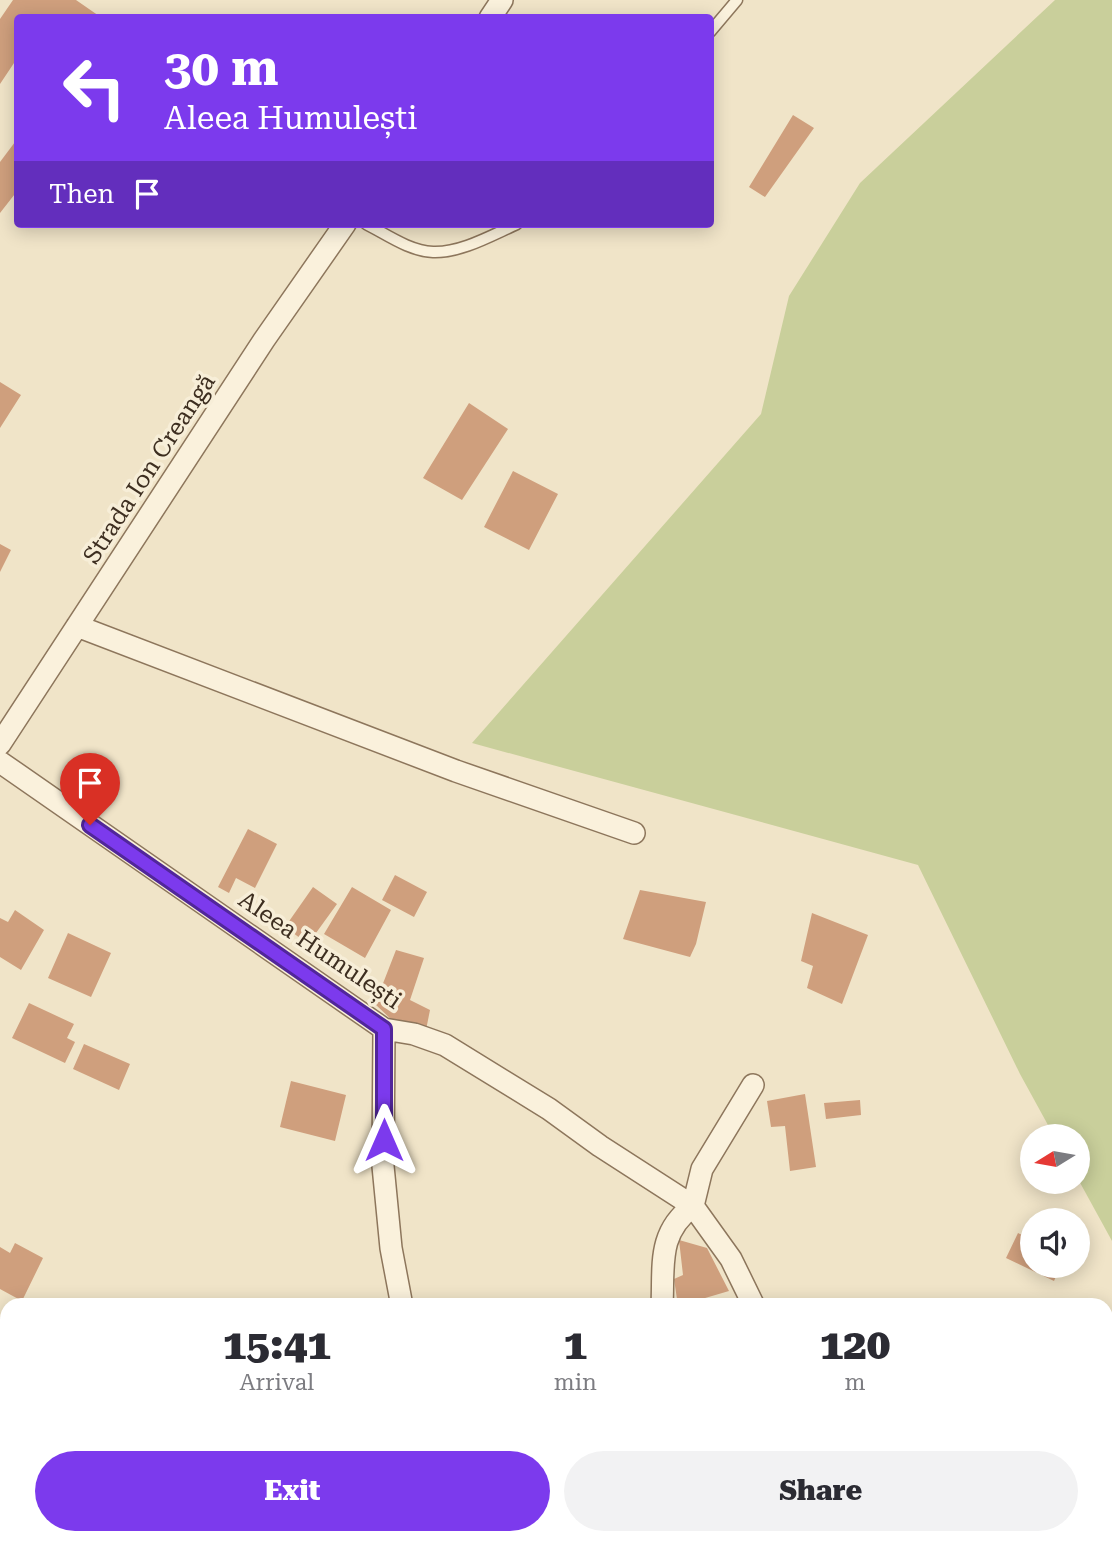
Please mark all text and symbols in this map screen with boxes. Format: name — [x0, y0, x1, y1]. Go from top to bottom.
text: 30 m — [164, 40, 279, 97]
icon: left — [49, 42, 140, 133]
text: Aleea Humulești — [164, 99, 417, 137]
icon: arrive — [128, 175, 166, 213]
text: Then — [49, 179, 114, 209]
street label: Strada Ion Creangă — [77, 369, 221, 569]
pin — [60, 753, 120, 825]
icon: arrive — [71, 764, 109, 802]
street label: Aleea Humulești — [232, 885, 407, 1017]
position arrow — [347, 1103, 421, 1177]
north arrow — [1020, 1124, 1090, 1194]
map controls — [1020, 1124, 1090, 1278]
button: sound — [1020, 1208, 1090, 1278]
text: 15:41 — [223, 1320, 331, 1369]
text: 1 — [563, 1320, 587, 1369]
text: 120 — [820, 1320, 890, 1369]
text: Arrival — [239, 1369, 314, 1396]
text: min — [554, 1369, 597, 1396]
text: m — [844, 1369, 865, 1396]
button: Exit — [35, 1451, 550, 1531]
button: Share — [564, 1451, 1078, 1531]

